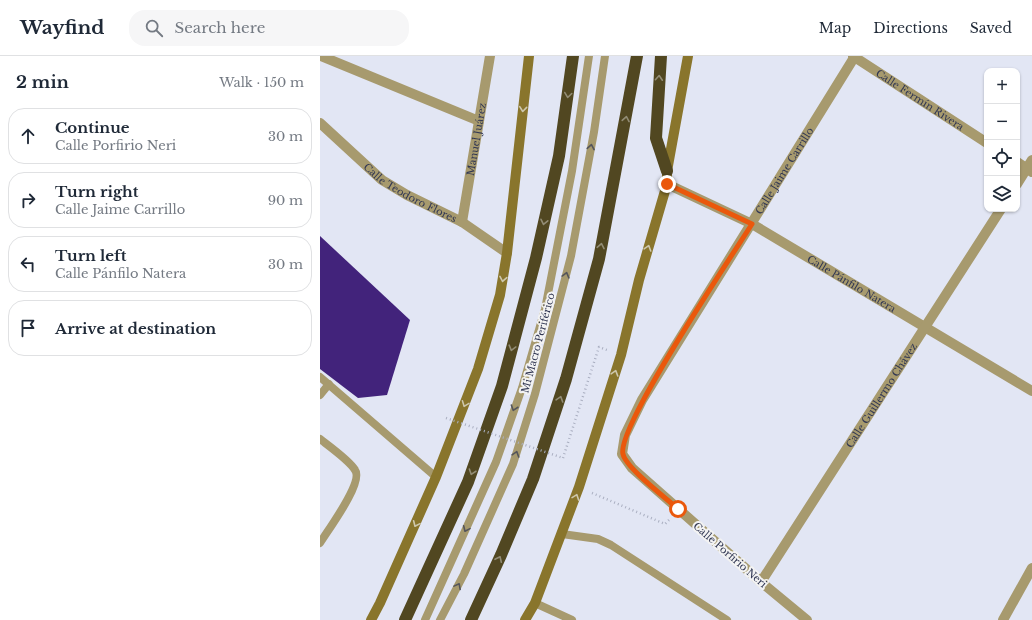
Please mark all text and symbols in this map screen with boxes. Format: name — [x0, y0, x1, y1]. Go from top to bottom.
search box — [129, 10, 409, 46]
text: Wayfind — [20, 16, 105, 39]
icon: search — [143, 17, 165, 39]
text: Search here — [175, 18, 265, 37]
text: Map — [819, 19, 851, 37]
text: Directions — [873, 19, 948, 37]
text: Saved — [970, 19, 1012, 37]
street label: Calle Fermín Rivera — [874, 66, 967, 133]
map controls — [984, 68, 1020, 212]
button: + — [984, 68, 1020, 104]
text: 2 min — [16, 72, 69, 93]
text: Walk · 150 m — [219, 74, 304, 91]
one-way arrow — [655, 75, 664, 81]
one-way arrow — [564, 92, 573, 98]
street label: Manuel Juárez — [463, 101, 489, 177]
button: − — [984, 104, 1020, 140]
one-way arrow — [519, 106, 528, 112]
one-way arrow — [621, 115, 630, 122]
text: Continue — [55, 118, 130, 137]
street label: Calle Jaime Carrillo — [752, 124, 816, 217]
icon: ahead — [17, 125, 39, 147]
text: 30 m — [268, 128, 303, 145]
text: Calle Porfirio Neri — [55, 137, 176, 154]
button: locate — [984, 140, 1020, 176]
one-way arrow — [586, 144, 595, 150]
street label: Calle Teodoro Flores — [361, 160, 460, 225]
route end — [658, 175, 676, 193]
button: layers — [984, 176, 1020, 212]
text: Turn right — [55, 182, 138, 201]
icon: right — [17, 189, 39, 211]
text: 90 m — [268, 192, 303, 209]
text: Calle Jaime Carrillo — [55, 201, 185, 218]
one-way arrow — [541, 219, 549, 226]
one-way arrow — [597, 243, 605, 249]
one-way arrow — [643, 245, 652, 252]
text: Turn left — [55, 246, 126, 265]
street label: Calle Pánfilo Natera — [805, 252, 899, 315]
icon: left — [17, 253, 39, 275]
text: 30 m — [268, 256, 303, 273]
text: Calle Pánfilo Natera — [55, 265, 186, 282]
one-way arrow — [561, 271, 570, 278]
one-way arrow — [499, 276, 507, 283]
street label: Mi Macro Periférico — [518, 291, 558, 395]
icon: arrive — [17, 317, 39, 339]
text: Arrive at destination — [55, 319, 216, 338]
street label: Calle Guillermo Chávez — [843, 340, 920, 450]
one-way arrow — [508, 345, 517, 352]
one-way arrow — [610, 370, 619, 377]
one-way arrow — [555, 395, 564, 402]
one-way arrow — [461, 400, 469, 407]
one-way arrow — [511, 405, 519, 412]
one-way arrow — [511, 450, 520, 457]
one-way arrow — [468, 468, 477, 475]
one-way arrow — [571, 494, 579, 501]
route start — [669, 500, 687, 518]
street label: Calle Porfirio Neri — [691, 519, 770, 591]
one-way arrow — [412, 520, 420, 527]
one-way arrow — [463, 526, 471, 533]
one-way arrow — [494, 556, 502, 564]
one-way arrow — [454, 582, 461, 590]

